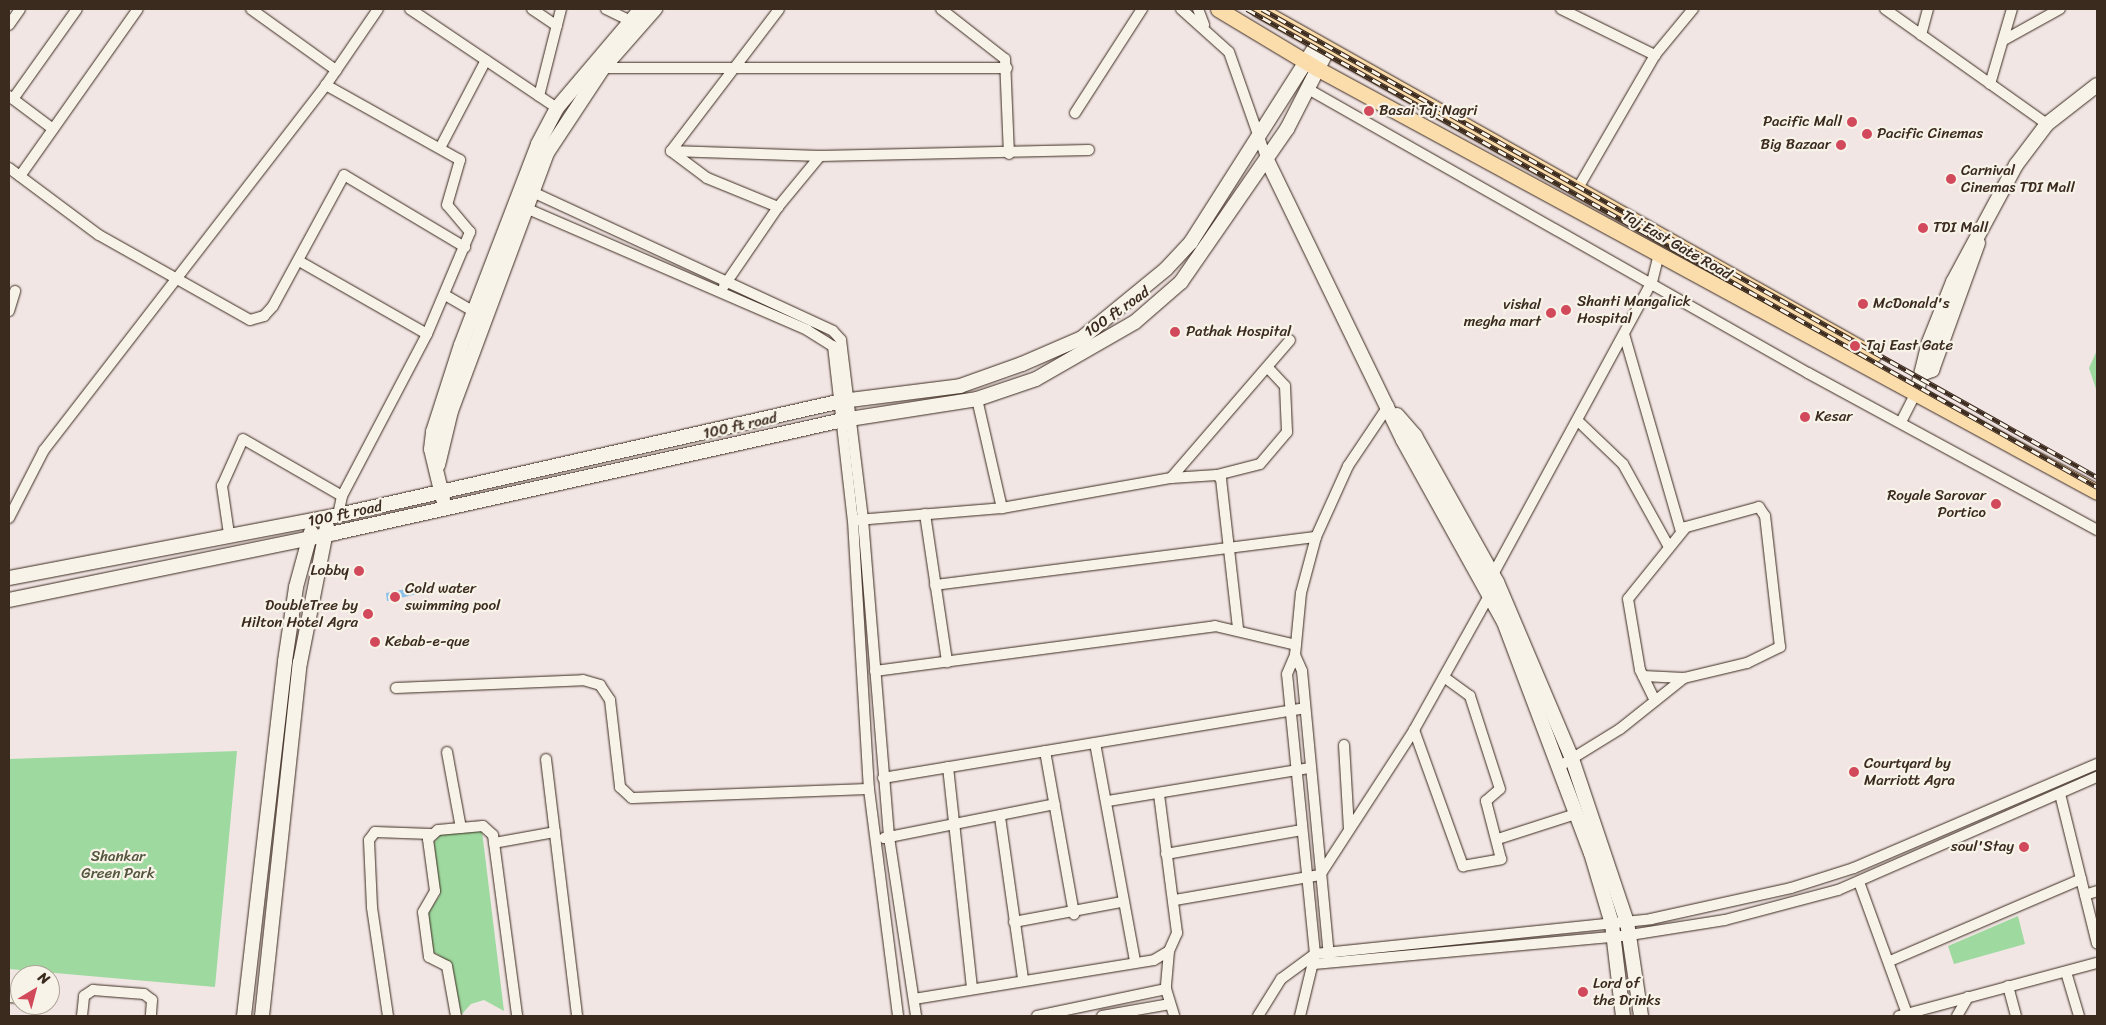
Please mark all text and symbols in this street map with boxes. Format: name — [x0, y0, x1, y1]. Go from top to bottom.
place label: Basai Taj Nagri — [1379, 102, 1478, 120]
marker: Basai Taj Nagri — [1363, 105, 1375, 117]
place label: Pacific Mall — [1763, 113, 1842, 131]
marker: Pacific Mall — [1846, 116, 1858, 128]
place label: Pacific Cinemas — [1877, 125, 1982, 143]
marker: Pacific Cinemas — [1861, 128, 1873, 140]
place label: Big Bazaar — [1761, 136, 1831, 154]
marker: Big Bazaar — [1835, 139, 1847, 151]
place label: Carnival Cinemas TDI Mall — [1961, 161, 2075, 196]
marker: Carnival Cinemas TDI Mall — [1945, 173, 1957, 185]
street label: Taj East Gate Road — [1619, 206, 1735, 284]
place label: TDI Mall — [1933, 219, 1988, 237]
marker: TDI Mall — [1917, 222, 1929, 234]
street label: 100 ft road — [1081, 283, 1153, 341]
place label: Shanti Mangalick Hospital — [1577, 292, 1691, 327]
place label: vishal megha mart — [1464, 295, 1541, 330]
place label: McDonald's — [1873, 295, 1950, 313]
marker: McDonald's — [1857, 298, 1869, 310]
marker: Shanti Mangalick Hospital — [1559, 303, 1573, 317]
marker: vishal megha mart — [1545, 307, 1557, 319]
place label: Pathak Hospital — [1186, 323, 1291, 341]
marker: Pathak Hospital — [1168, 325, 1182, 339]
place label: Taj East Gate — [1866, 337, 1954, 355]
marker: Taj East Gate — [1848, 339, 1862, 353]
place label: Kesar — [1815, 408, 1852, 426]
street label: 100 ft road — [701, 409, 779, 443]
marker: Kesar — [1799, 411, 1811, 423]
place label: Royale Sarovar Portico — [1887, 486, 1986, 521]
street label: 100 ft road — [306, 497, 384, 531]
marker: Royale Sarovar Portico — [1990, 498, 2002, 510]
place label: Lobby — [311, 562, 349, 580]
marker: Lobby — [353, 565, 365, 577]
place label: Cold water swimming pool — [405, 579, 501, 614]
marker: Cold water swimming pool — [389, 591, 401, 603]
place label: DoubleTree by Hilton Hotel Agra — [241, 596, 358, 631]
marker: DoubleTree by Hilton Hotel Agra — [362, 608, 374, 620]
place label: Kebab-e-que — [385, 633, 470, 651]
marker: Kebab-e-que — [369, 636, 381, 648]
place label: Courtyard by Marriott Agra — [1864, 754, 1955, 789]
marker: Courtyard by Marriott Agra — [1848, 766, 1860, 778]
place label: soul'Stay — [1951, 838, 2014, 856]
marker: soul'Stay — [2018, 841, 2030, 853]
park label: Shankar Green Park — [81, 847, 155, 882]
north arrow — [10, 965, 60, 1015]
text: N — [32, 966, 55, 991]
place label: Lord of the Drinks — [1593, 974, 1661, 1009]
marker: Lord of the Drinks — [1577, 986, 1589, 998]

